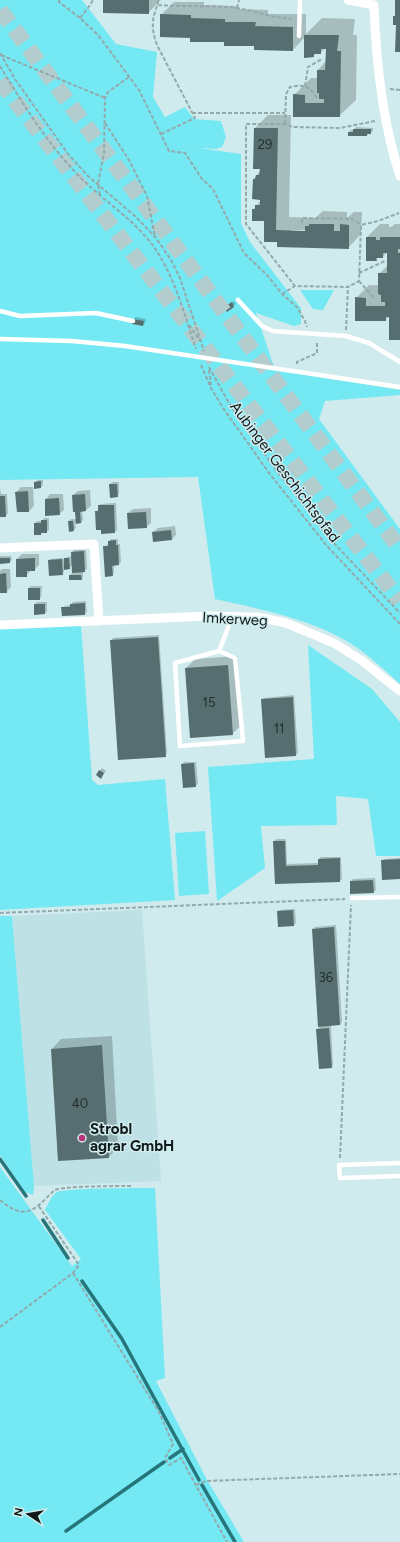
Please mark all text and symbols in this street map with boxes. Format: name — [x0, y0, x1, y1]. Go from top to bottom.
house number: 29 — [258, 137, 272, 152]
street label: Aubinger Geschichtspfad — [226, 398, 344, 546]
street label: Imkerweg — [202, 608, 268, 630]
house number: 15 — [203, 695, 215, 710]
house number: 11 — [274, 721, 284, 736]
house number: 36 — [319, 970, 333, 985]
house number: 40 — [72, 1096, 88, 1111]
place label: Strobl agrar GmbH — [90, 1120, 174, 1155]
marker: Strobl agrar GmbH — [77, 1133, 87, 1143]
north arrow — [8, 1494, 48, 1534]
text: N — [11, 1507, 26, 1518]

